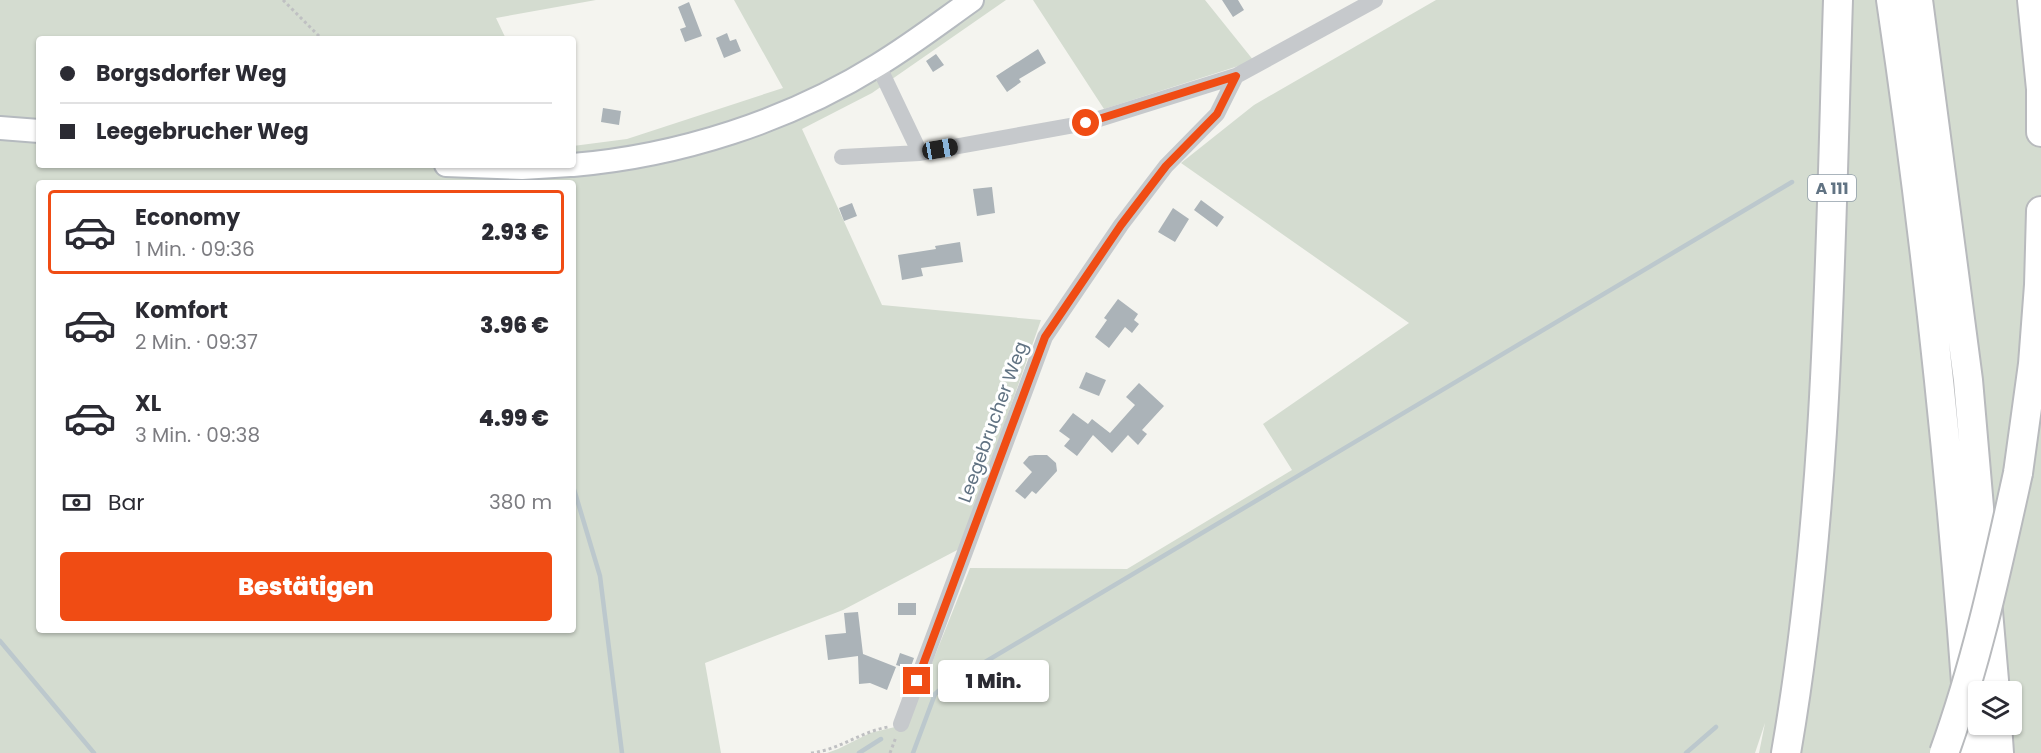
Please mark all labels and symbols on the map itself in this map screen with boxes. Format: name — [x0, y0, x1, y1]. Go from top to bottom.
route start — [1072, 109, 1099, 136]
car — [921, 137, 959, 161]
road number: A 111 — [1808, 175, 1856, 201]
street label: Leegebrucher Weg — [952, 338, 1033, 506]
callout: 1 Min. — [938, 660, 1049, 702]
route end — [903, 667, 930, 694]

